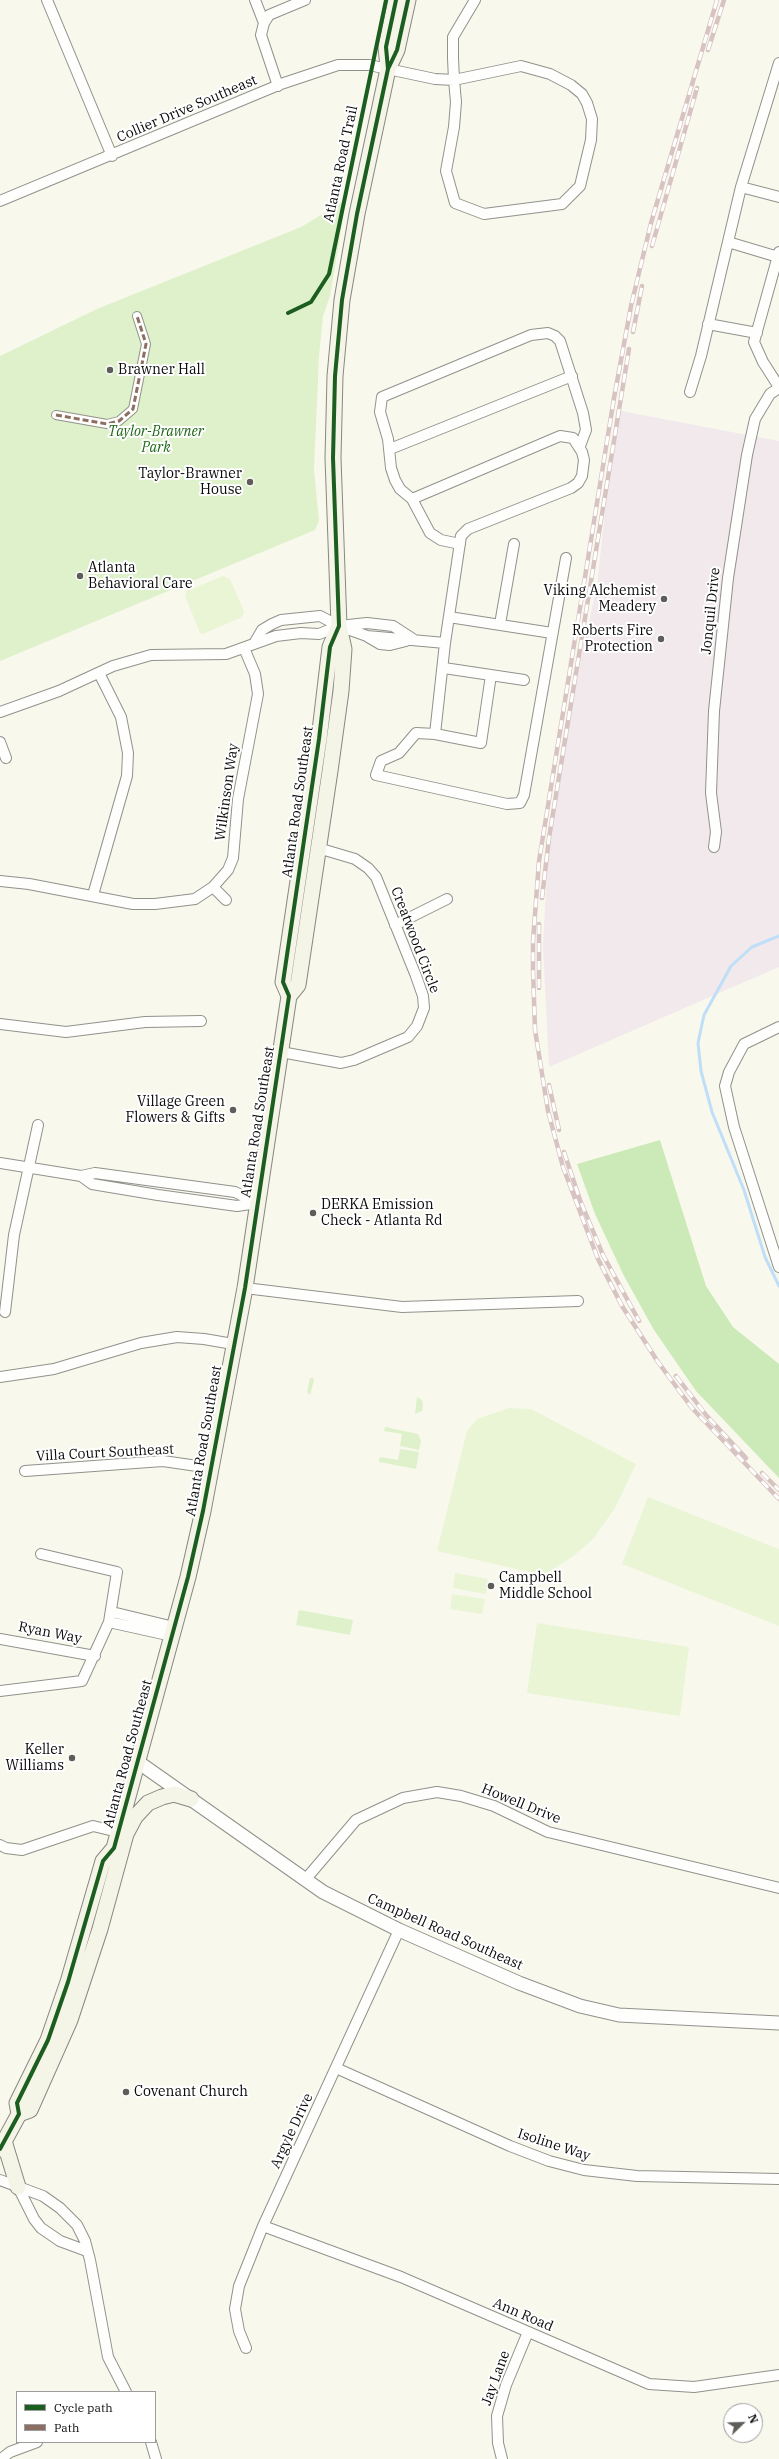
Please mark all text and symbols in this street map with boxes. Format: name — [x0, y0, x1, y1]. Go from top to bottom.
street label: Collier Drive Southeast — [114, 72, 260, 146]
street label: Atlanta Road Trail — [320, 104, 362, 224]
place label: Brawner Hall — [118, 362, 205, 378]
marker: Brawner Hall — [105, 365, 115, 375]
park label: Taylor-Brawner Park — [108, 424, 204, 456]
place label: Taylor-Brawner House — [138, 466, 242, 498]
marker: Taylor-Brawner House — [245, 477, 255, 487]
place label: Atlanta Behavioral Care — [88, 560, 192, 592]
street label: Jonquil Drive — [698, 567, 724, 655]
marker: Atlanta Behavioral Care — [75, 571, 85, 581]
place label: Viking Alchemist Meadery — [544, 583, 656, 616]
marker: Viking Alchemist Meadery — [659, 594, 669, 604]
place label: Roberts Fire Protection — [572, 623, 653, 656]
marker: Roberts Fire Protection — [656, 634, 666, 644]
street label: Atlanta Road Southeast — [279, 725, 317, 879]
street label: Wilkinson Way — [212, 742, 242, 842]
street label: Creatwood Circle — [387, 885, 443, 995]
street label: Atlanta Road Southeast — [238, 1045, 278, 1199]
place label: Village Green Flowers & Gifts — [125, 1094, 225, 1126]
marker: Village Green Flowers & Gifts — [228, 1105, 238, 1115]
place label: DERKA Emission Check - Atlanta Rd — [321, 1197, 442, 1230]
marker: DERKA Emission Check - Atlanta Rd — [308, 1208, 318, 1218]
street label: Atlanta Road Southeast — [182, 1364, 226, 1518]
street label: Villa Court Southeast — [36, 1441, 174, 1465]
place label: Campbell Middle School — [499, 1570, 592, 1602]
marker: Campbell Middle School — [486, 1581, 496, 1591]
street label: Ryan Way — [17, 1619, 83, 1647]
street label: Atlanta Road Southeast — [100, 1678, 156, 1830]
place label: Keller Williams — [6, 1742, 64, 1774]
marker: Keller Williams — [67, 1753, 77, 1763]
street label: Howell Drive — [479, 1780, 563, 1828]
street label: Campbell Road Southeast — [365, 1890, 525, 1974]
place label: Covenant Church — [134, 2084, 248, 2100]
marker: Covenant Church — [121, 2087, 131, 2097]
street label: Argyle Drive — [267, 2091, 317, 2171]
street label: Isoline Way — [515, 2125, 593, 2165]
street label: Ann Road — [490, 2295, 556, 2335]
street label: Jay Lane — [478, 2348, 514, 2408]
legend — [16, 2391, 156, 2443]
text: Cycle path — [54, 2400, 113, 2415]
north arrow — [723, 2403, 763, 2443]
text: N — [745, 2412, 761, 2425]
text: Path — [54, 2420, 79, 2435]

